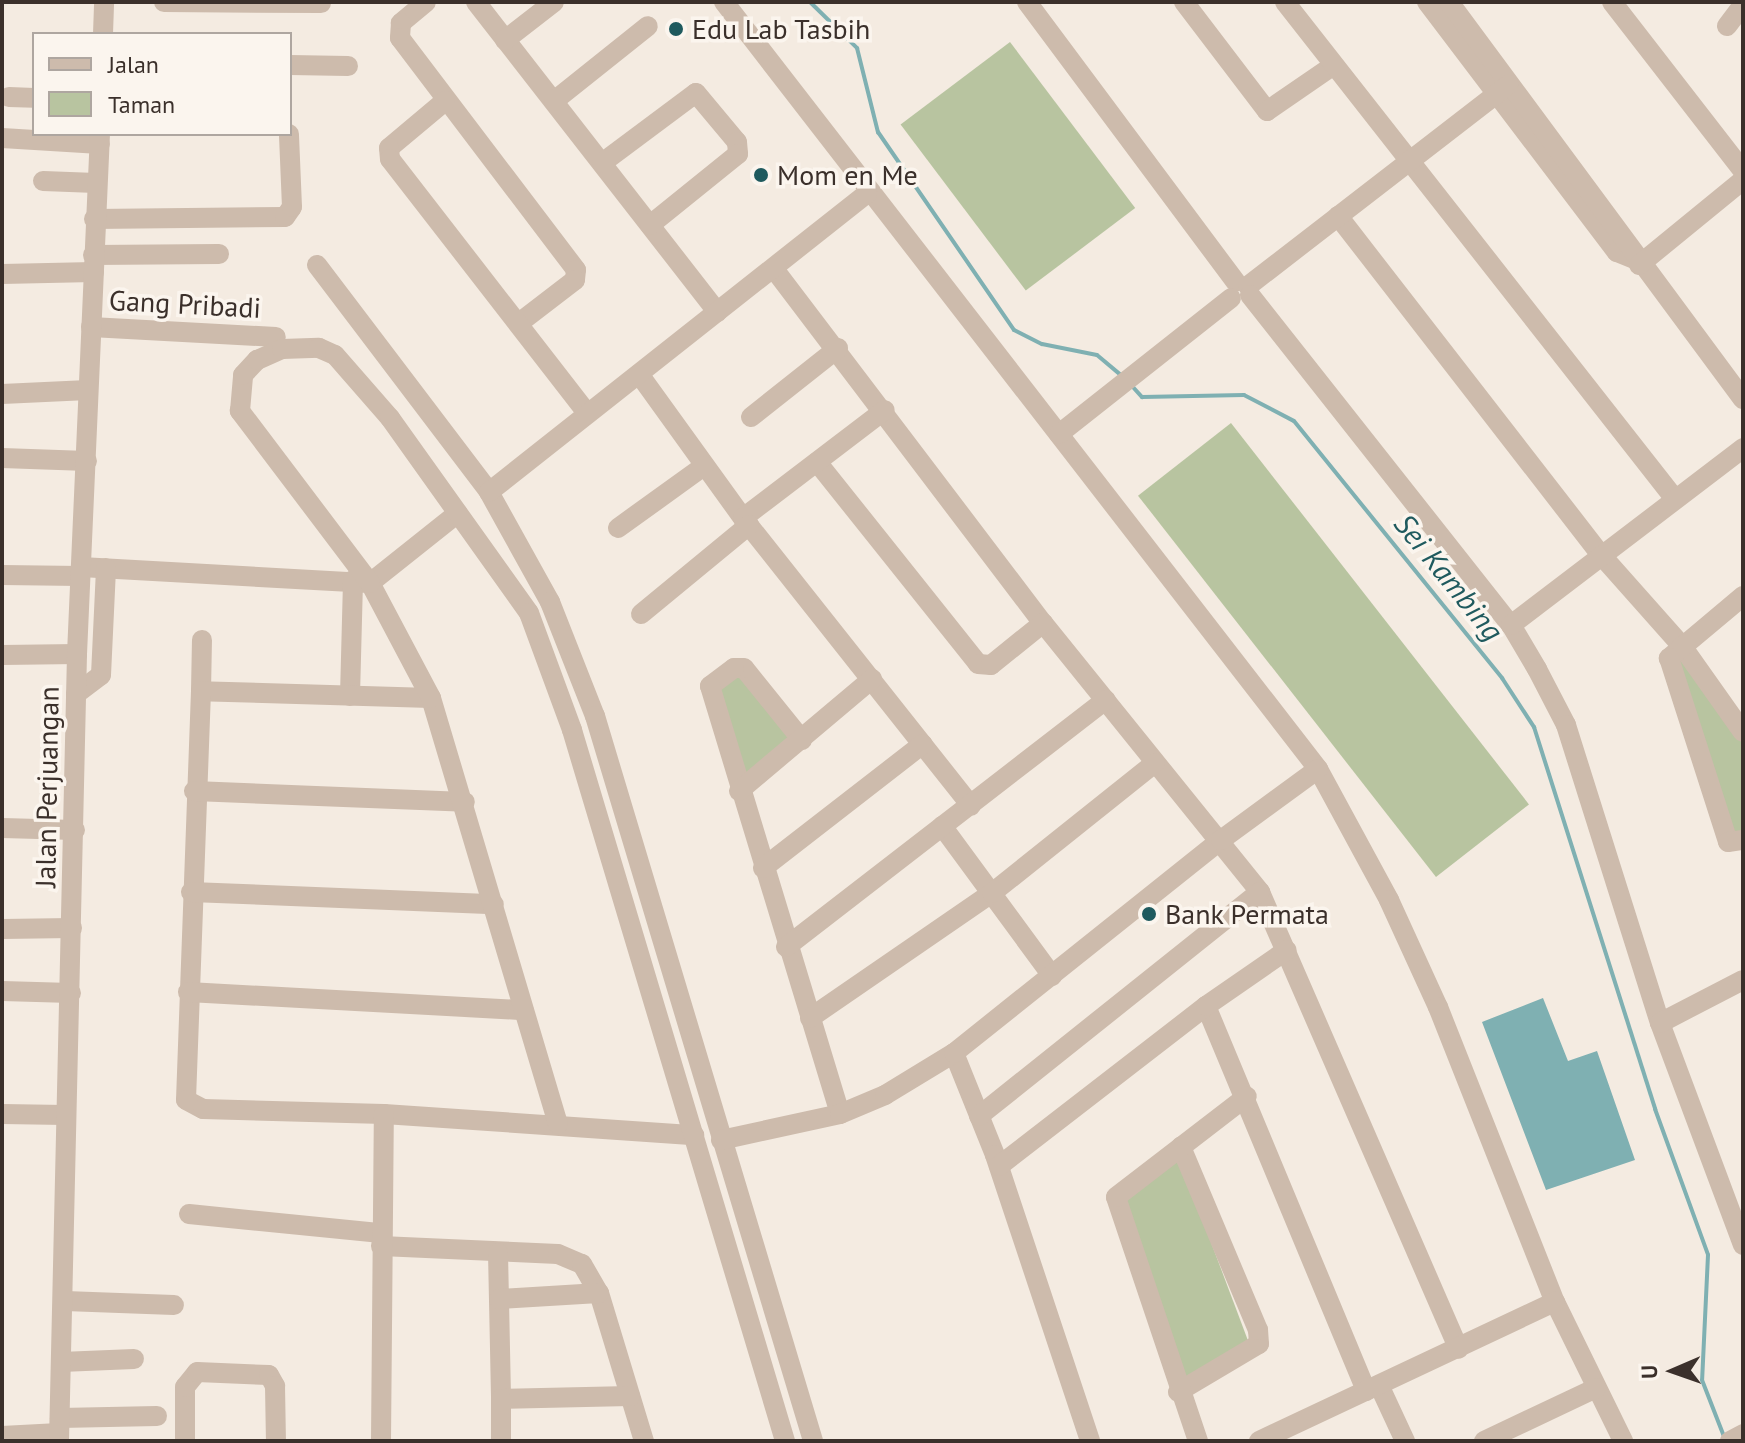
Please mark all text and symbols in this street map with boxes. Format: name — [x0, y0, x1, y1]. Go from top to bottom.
place label: Edu Lab Tasbih — [692, 12, 871, 46]
marker: Edu Lab Tasbih — [667, 20, 685, 38]
legend — [32, 32, 292, 136]
text: Jalan — [108, 49, 159, 80]
text: Taman — [108, 89, 175, 120]
place label: Mom en Me — [777, 158, 918, 192]
marker: Mom en Me — [752, 166, 770, 184]
street label: Gang Pribadi — [108, 283, 262, 325]
water label: Sei Kambing — [1387, 506, 1511, 648]
street label: Jalan Perjuangan — [28, 686, 66, 888]
place label: Bank Permata — [1165, 897, 1330, 931]
marker: Bank Permata — [1140, 905, 1158, 923]
north arrow — [1633, 1331, 1713, 1411]
text: U — [1635, 1364, 1663, 1379]

